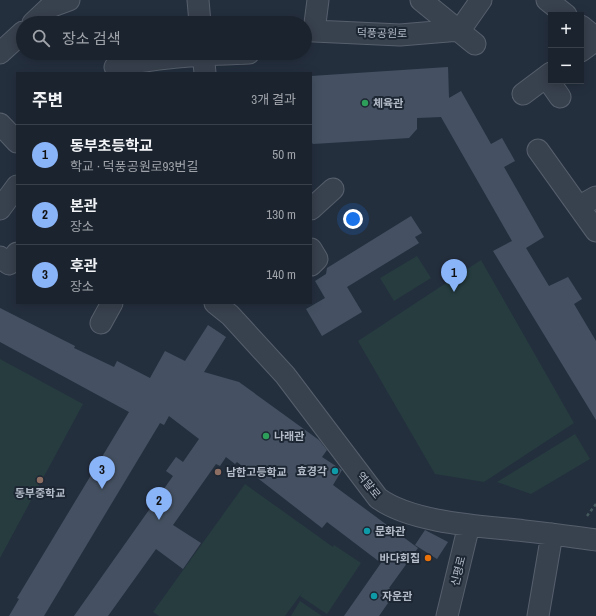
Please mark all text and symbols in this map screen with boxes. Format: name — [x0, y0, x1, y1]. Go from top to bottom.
map controls — [548, 12, 584, 84]
button: + — [548, 12, 584, 48]
search box — [16, 16, 312, 60]
street label: 덕풍공원로 — [357, 26, 407, 40]
icon: search — [30, 27, 52, 49]
text: 장소 검색 — [62, 28, 121, 49]
button: − — [548, 48, 584, 84]
text: 주변 — [32, 88, 63, 111]
text: 3개 결과 — [251, 91, 296, 108]
place label: 체육관 — [373, 96, 403, 110]
marker: 체육관 — [360, 98, 370, 108]
text: 동부초등학교 — [70, 135, 153, 156]
text: 1 — [42, 146, 48, 163]
text: 50 m — [272, 146, 296, 163]
text: 학교 · 덕풍공원로93번길 — [70, 158, 198, 175]
text: 본관 — [70, 195, 98, 216]
text: 2 — [42, 206, 48, 223]
text: 130 m — [266, 206, 296, 223]
your location — [343, 209, 363, 229]
text: 장소 — [70, 218, 94, 235]
text: 후관 — [70, 255, 98, 276]
pin: 1 — [441, 259, 467, 292]
text: 3 — [42, 266, 48, 283]
text: 140 m — [266, 266, 296, 283]
text: 장소 — [70, 278, 94, 295]
place label: 나래관 — [274, 429, 304, 443]
marker: 나래관 — [261, 431, 271, 441]
pin: 3 — [89, 456, 115, 489]
place label: 효경각 — [297, 464, 327, 478]
place label: 남한고등학교 — [226, 465, 287, 479]
marker: 효경각 — [330, 466, 340, 476]
marker: 남한고등학교 — [213, 467, 223, 477]
street label: 역말로 — [354, 469, 384, 501]
marker: 동부중학교 — [35, 475, 45, 485]
place label: 동부중학교 — [15, 486, 65, 500]
pin: 2 — [146, 487, 172, 520]
place label: 문화관 — [375, 524, 405, 538]
marker: 문화관 — [362, 526, 372, 536]
place label: 바다회집 — [380, 551, 420, 565]
marker: 바다회집 — [423, 553, 433, 563]
street label: 신평로 — [448, 555, 468, 587]
place label: 자운관 — [382, 589, 412, 603]
marker: 자운관 — [369, 591, 379, 601]

